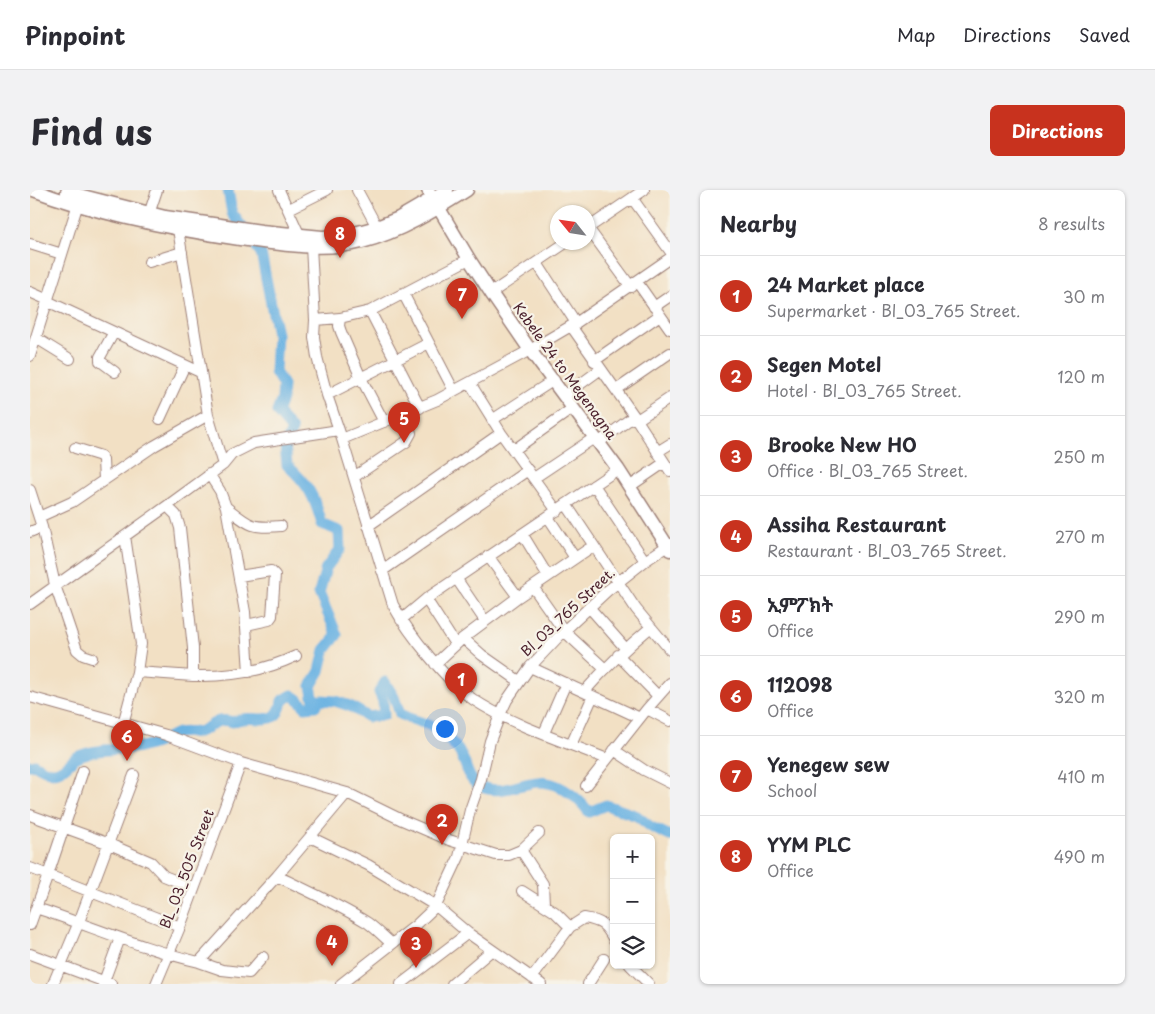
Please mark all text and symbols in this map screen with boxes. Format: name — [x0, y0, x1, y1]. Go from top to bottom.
text: Pinpoint — [25, 17, 126, 53]
text: Map — [897, 21, 935, 48]
text: Directions — [963, 21, 1051, 48]
text: Saved — [1079, 21, 1130, 48]
text: Find us — [30, 104, 152, 157]
button: Directions — [990, 105, 1125, 156]
north arrow — [550, 205, 595, 250]
text: Nearby — [720, 207, 797, 239]
text: 8 results — [1038, 211, 1105, 235]
pin: 8 — [324, 217, 356, 258]
text: 24 Market place — [767, 270, 925, 298]
pin: 7 — [446, 278, 478, 319]
text: 1 — [732, 284, 740, 308]
text: 30 m — [1063, 284, 1105, 308]
street label: Kebele 24 to Megenagna — [508, 298, 623, 444]
text: Supermarket · Bl_03_765 Street. — [767, 298, 1020, 322]
text: Segen Motel — [767, 350, 881, 378]
text: 2 — [730, 364, 742, 388]
text: 120 m — [1058, 364, 1105, 388]
text: Hotel · Bl_03_765 Street. — [767, 378, 962, 402]
pin: 5 — [388, 402, 420, 443]
text: Brooke New HO — [767, 430, 917, 458]
text: 3 — [731, 444, 741, 468]
text: 250 m — [1054, 444, 1105, 468]
text: Office · Bl_03_765 Street. — [767, 458, 968, 482]
text: Assiha Restaurant — [767, 510, 947, 538]
text: 4 — [731, 524, 741, 548]
text: 270 m — [1055, 524, 1105, 548]
text: Restaurant · Bl_03_765 Street. — [767, 538, 1007, 562]
street label: Bl_03_765 Street. — [516, 562, 619, 661]
text: ኢምፖክት — [767, 590, 833, 618]
text: 5 — [731, 604, 741, 628]
text: 290 m — [1054, 604, 1105, 628]
text: Office — [767, 618, 814, 642]
pin: 1 — [445, 663, 477, 704]
text: 112098 — [767, 670, 833, 698]
text: 6 — [730, 684, 742, 708]
text: 320 m — [1054, 684, 1105, 708]
text: Office — [767, 698, 814, 722]
your location — [432, 716, 458, 742]
pin: 6 — [111, 720, 143, 761]
text: Yenegew sew — [767, 750, 889, 778]
text: 7 — [731, 764, 741, 788]
text: 410 m — [1057, 764, 1105, 788]
text: School — [767, 778, 817, 802]
pin: 2 — [426, 804, 458, 845]
street label: BL_03_505 Street — [154, 806, 219, 931]
text: YYM PLC — [767, 830, 851, 858]
map controls — [610, 834, 655, 969]
button: + — [610, 834, 655, 879]
text: 8 — [731, 844, 741, 868]
text: 490 m — [1054, 844, 1105, 868]
text: Office — [767, 858, 814, 882]
button: − — [610, 879, 655, 924]
button: layers — [610, 924, 655, 969]
pin: 4 — [316, 925, 348, 966]
pin: 3 — [400, 927, 432, 968]

